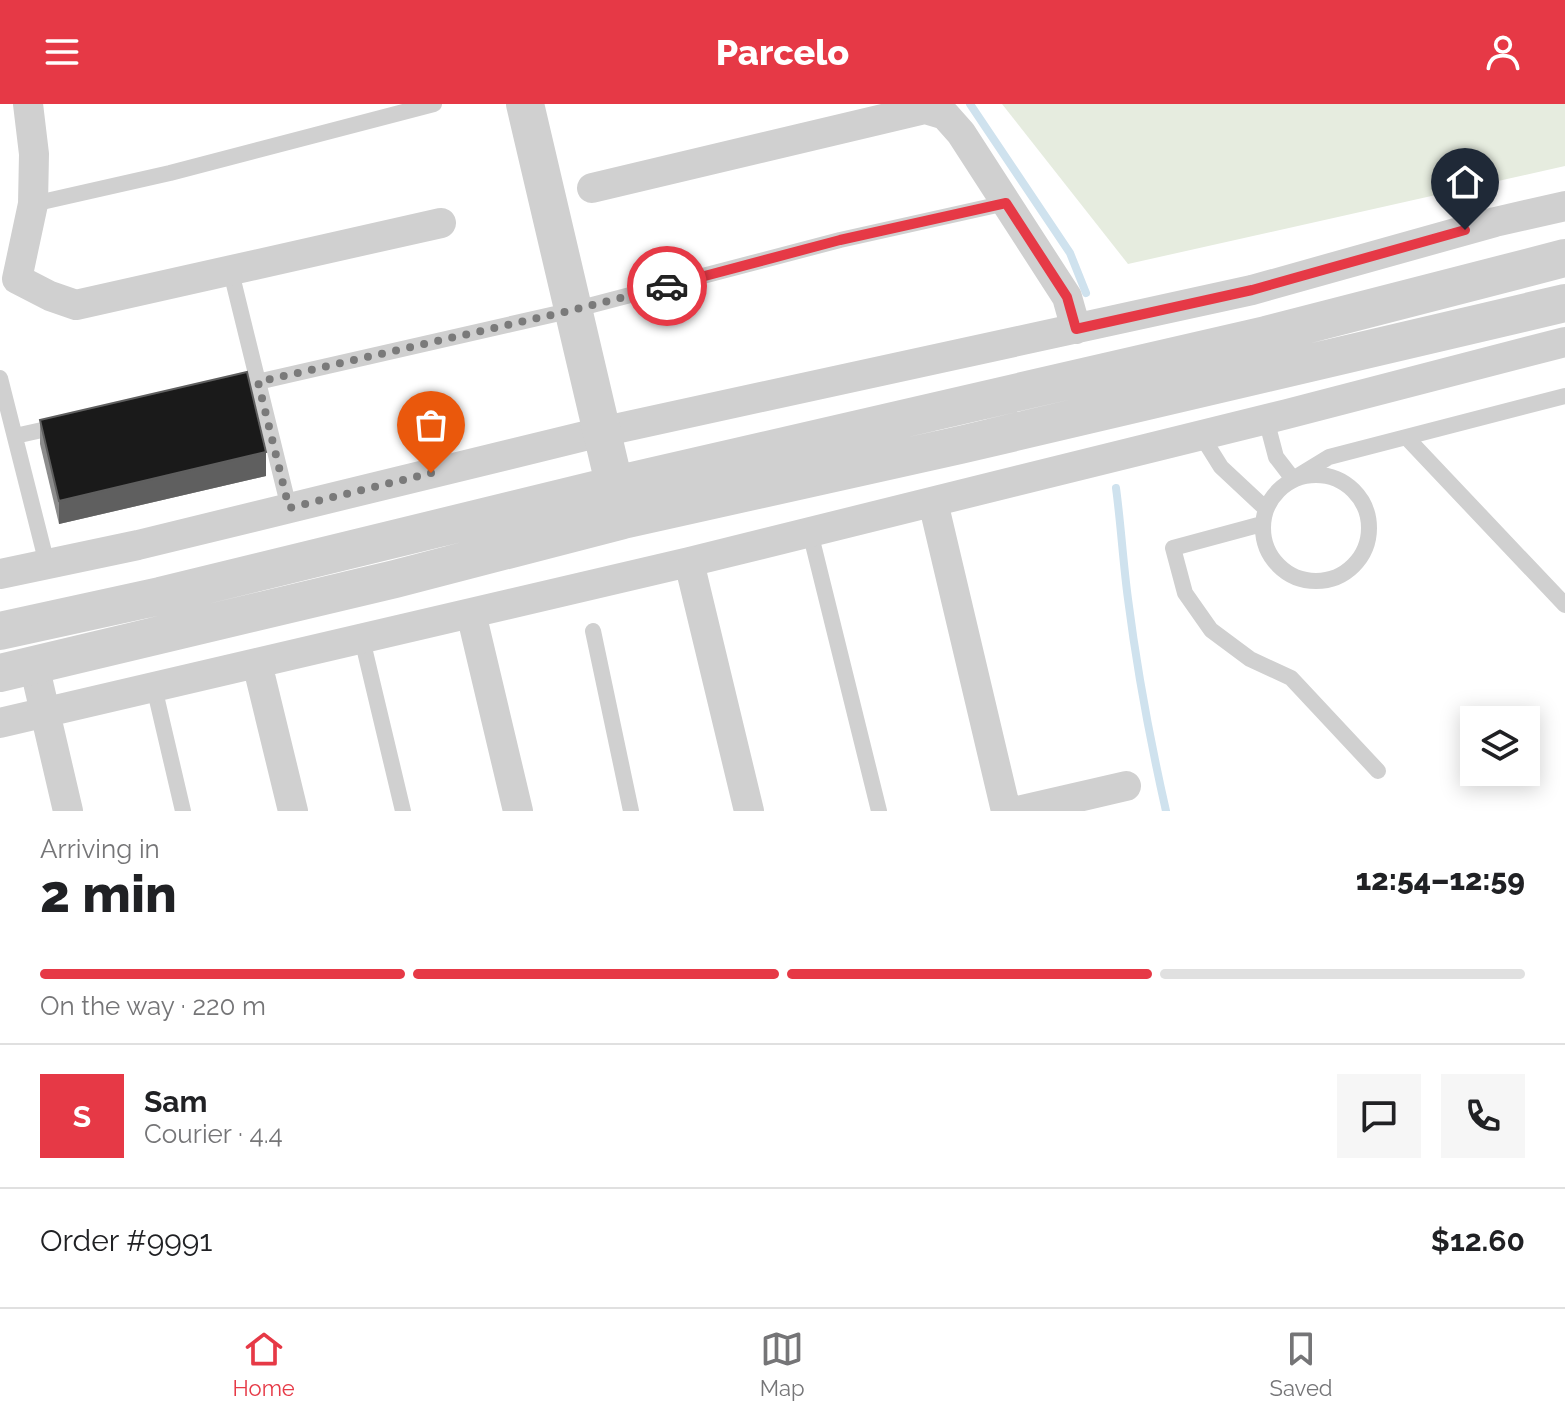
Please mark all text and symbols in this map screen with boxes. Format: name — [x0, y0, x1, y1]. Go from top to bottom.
icon: menu — [40, 30, 84, 74]
icon: person — [1481, 30, 1525, 74]
text: Parcelo — [716, 31, 849, 73]
pin — [1431, 148, 1499, 230]
icon: home — [1443, 160, 1487, 204]
courier — [627, 246, 707, 326]
icon: car — [645, 264, 689, 308]
pin — [397, 391, 465, 473]
icon: bag — [409, 403, 453, 447]
map controls — [1460, 706, 1540, 786]
button: layers — [1460, 706, 1540, 786]
text: Arriving in — [40, 834, 160, 864]
text: 12:54–12:59 — [1356, 862, 1525, 897]
text: 2 min — [40, 863, 177, 924]
text: On the way · 220 m — [40, 991, 266, 1021]
button: chat — [1337, 1074, 1421, 1158]
button: phone — [1441, 1074, 1525, 1158]
text: Sam — [144, 1084, 207, 1119]
text: S — [73, 1099, 91, 1134]
text: Courier · 4.4 — [144, 1119, 283, 1149]
text: Order #9991 — [40, 1223, 212, 1258]
text: $12.60 — [1431, 1223, 1525, 1258]
tab: Home — [233, 1327, 295, 1401]
tab: Map — [760, 1327, 805, 1401]
tab: Saved — [1270, 1327, 1332, 1401]

